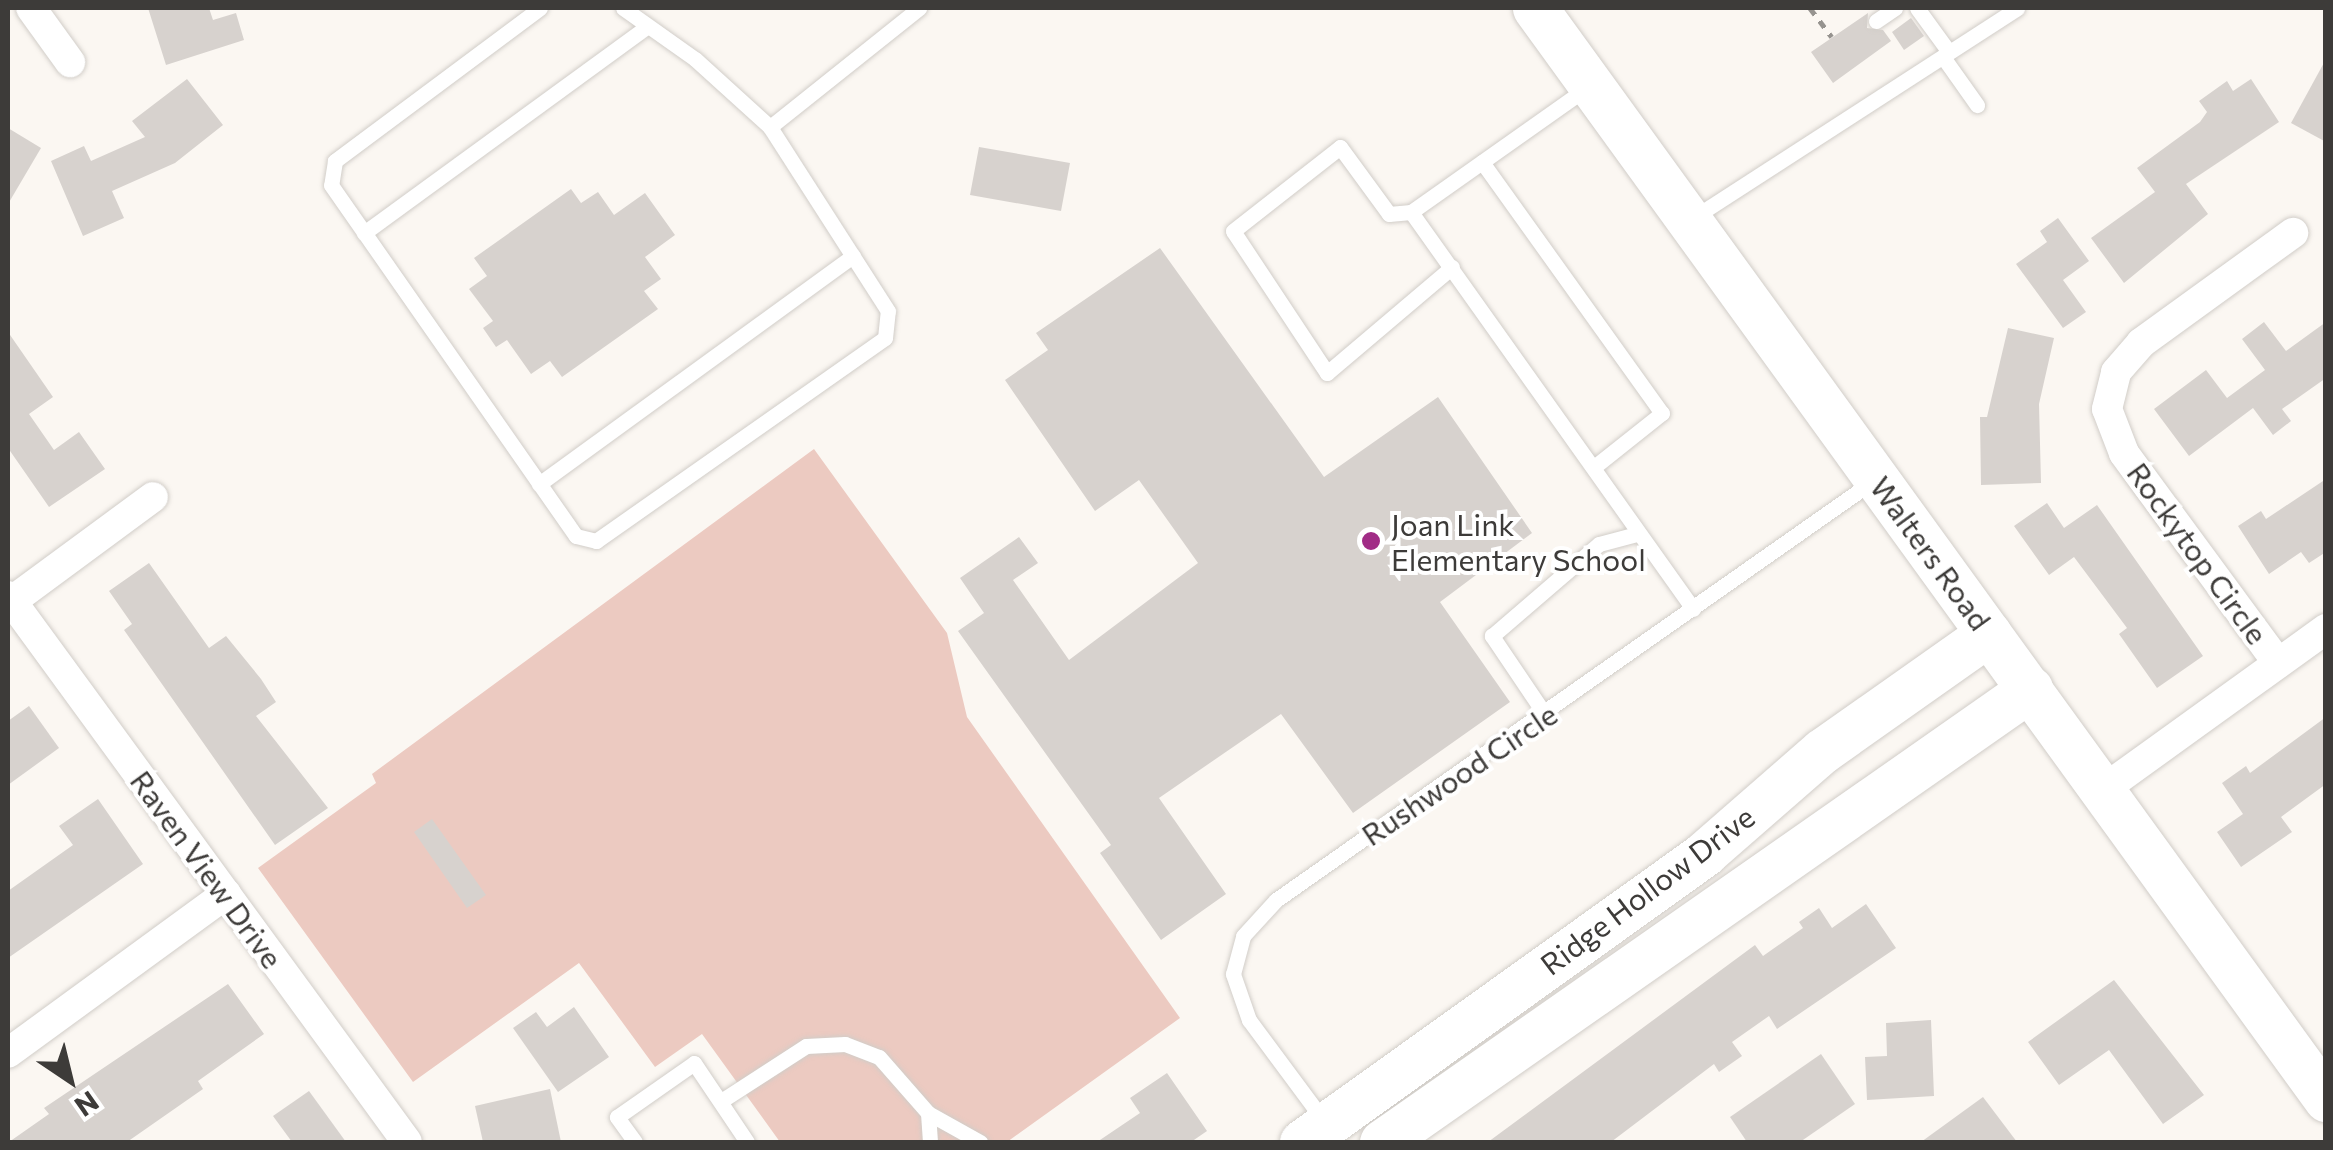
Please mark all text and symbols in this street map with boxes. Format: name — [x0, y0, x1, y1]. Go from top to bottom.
street label: Rockytop Circle — [2120, 455, 2276, 651]
street label: Walters Road — [1863, 469, 1999, 637]
place label: Joan Link Elementary School — [1391, 506, 1646, 576]
marker: Joan Link Elementary School — [1360, 530, 1382, 552]
street label: Rushwood Circle — [1355, 695, 1563, 853]
street label: Raven View Drive — [123, 763, 291, 975]
street label: Ridge Hollow Drive — [1533, 798, 1761, 982]
north arrow — [20, 1030, 120, 1130]
text: N — [69, 1085, 106, 1125]

